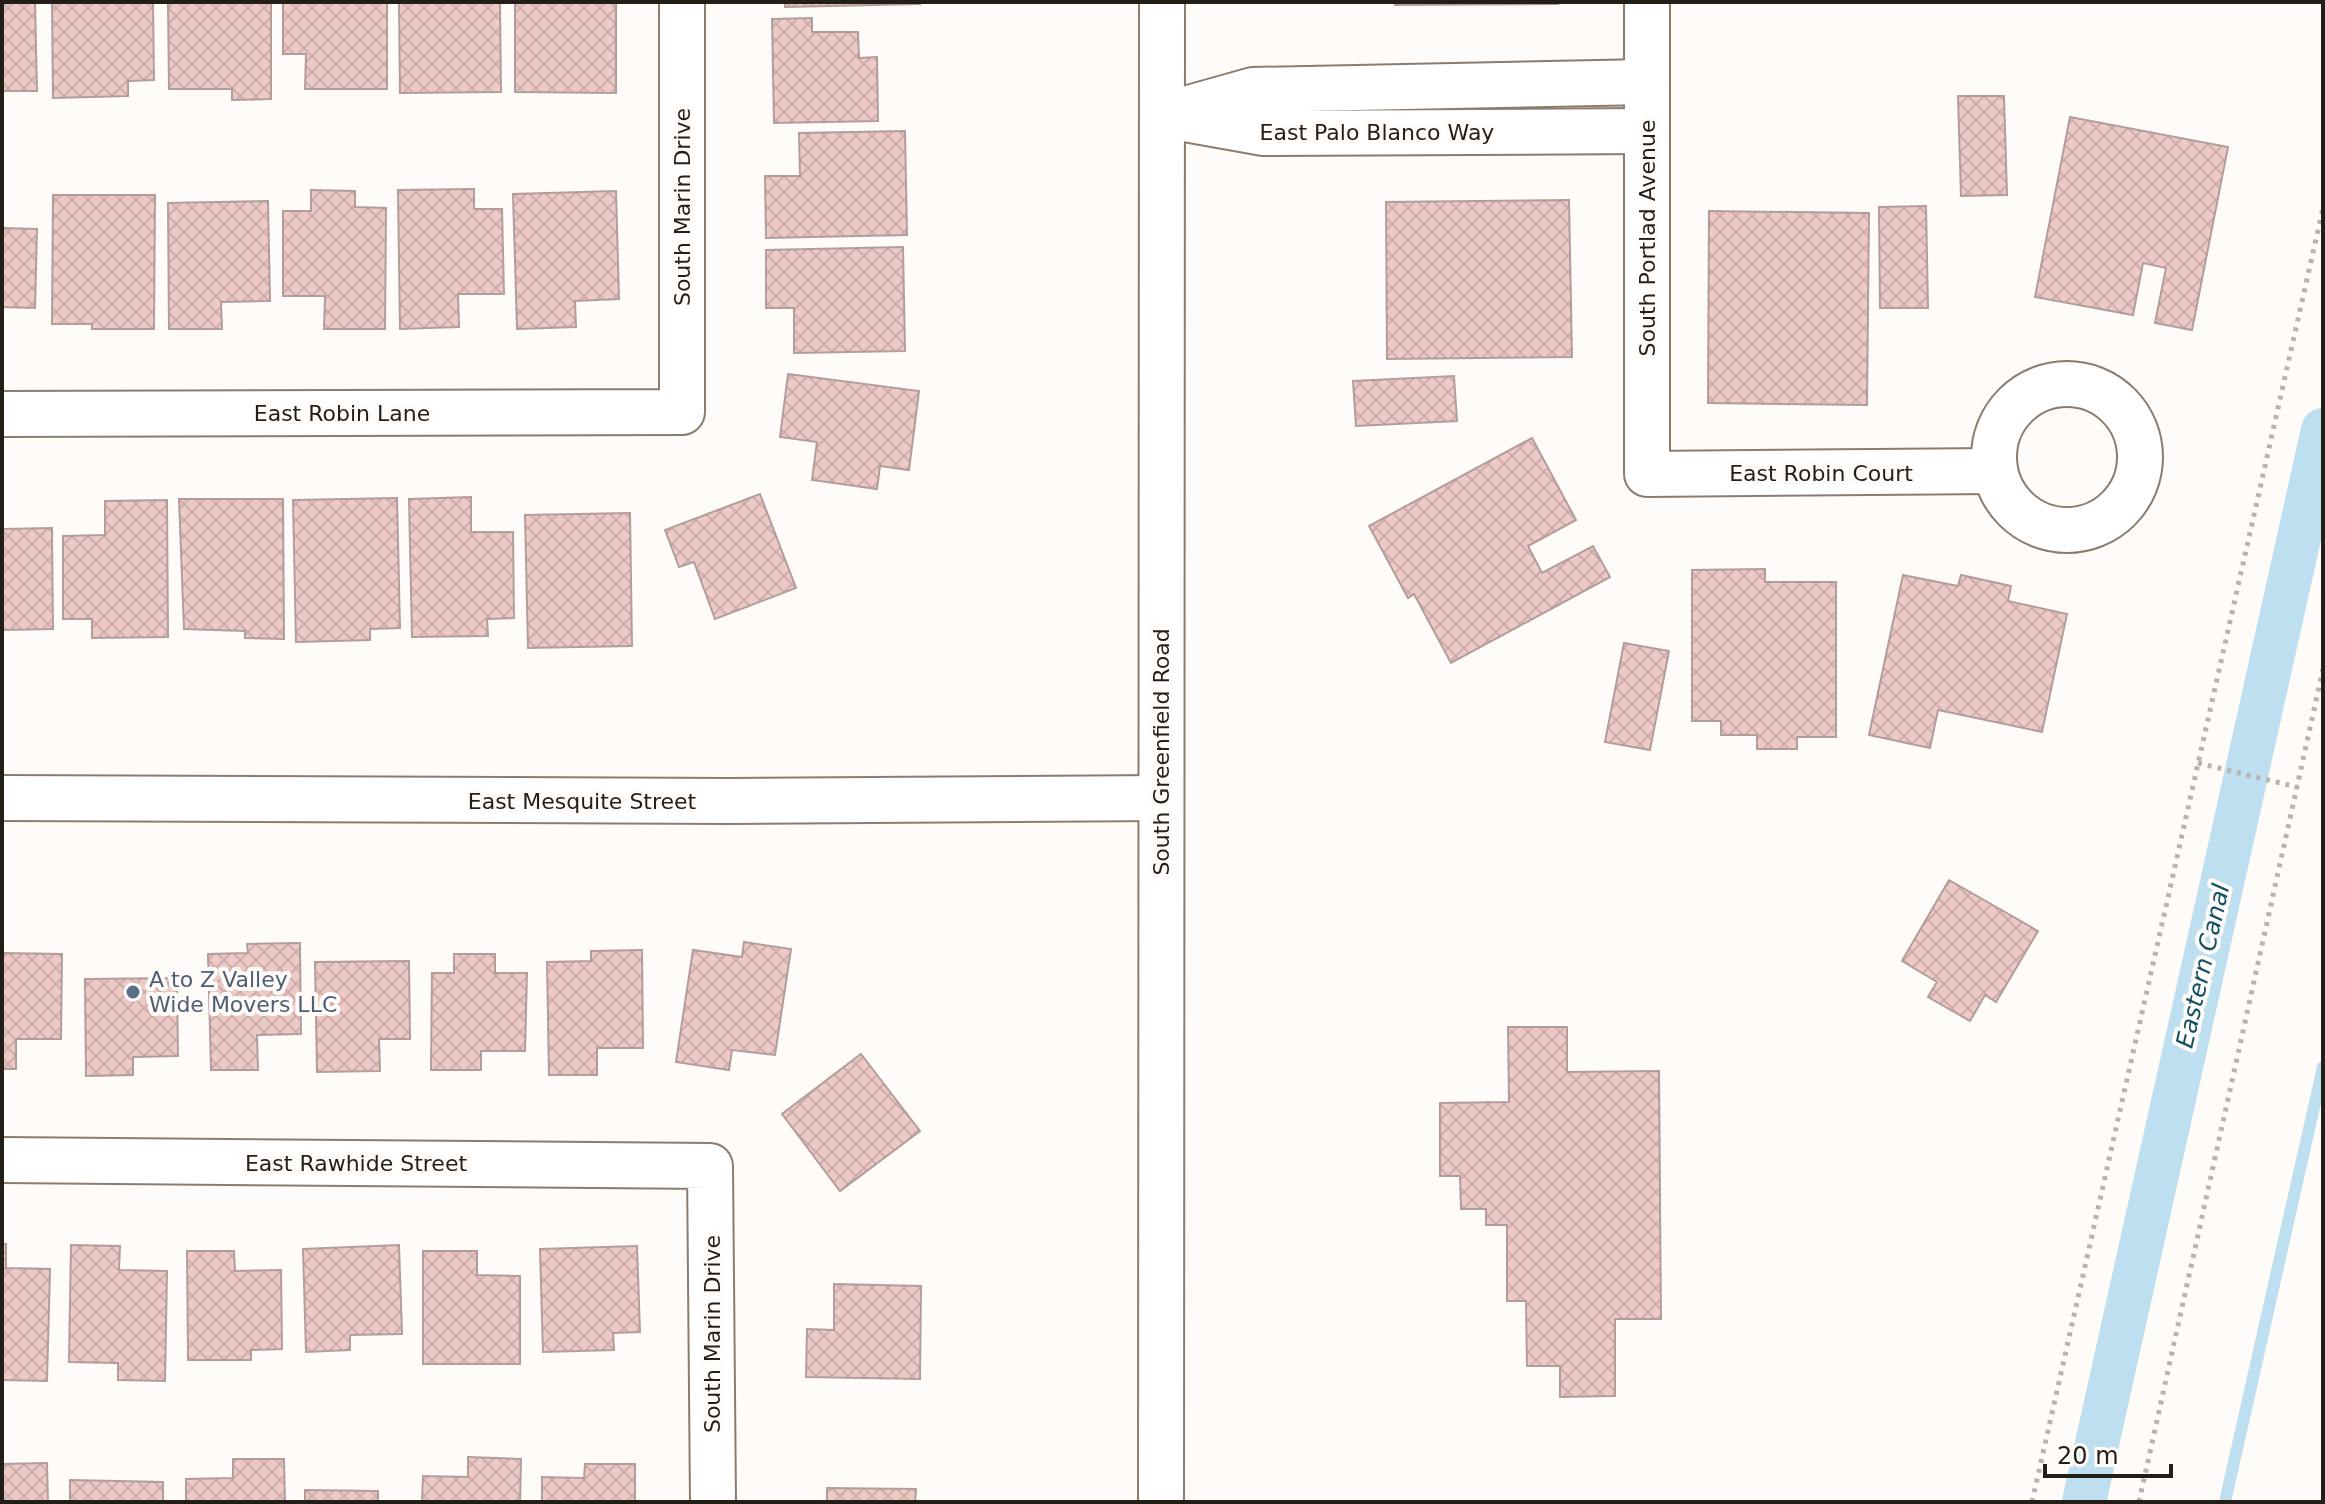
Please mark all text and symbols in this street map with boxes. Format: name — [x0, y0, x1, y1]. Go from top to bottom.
street label: South Marin Drive — [670, 108, 695, 306]
street label: East Palo Blanco Way — [1260, 120, 1494, 145]
street label: South Portlad Avenue — [1635, 120, 1660, 356]
street label: East Robin Lane — [254, 401, 430, 426]
street label: East Robin Court — [1729, 461, 1913, 486]
street label: South Greenfield Road — [1149, 628, 1174, 876]
street label: East Mesquite Street — [468, 789, 697, 814]
water label: Eastern Canal — [2171, 881, 2236, 1051]
place label: A to Z Valley Wide Movers LLC — [149, 967, 337, 1017]
marker: A to Z Valley Wide Movers LLC — [124, 983, 142, 1001]
street label: East Rawhide Street — [245, 1151, 467, 1176]
street label: South Marin Drive — [700, 1235, 725, 1433]
scale bar — [2045, 1428, 2171, 1478]
text: 20 m — [2057, 1442, 2119, 1470]

